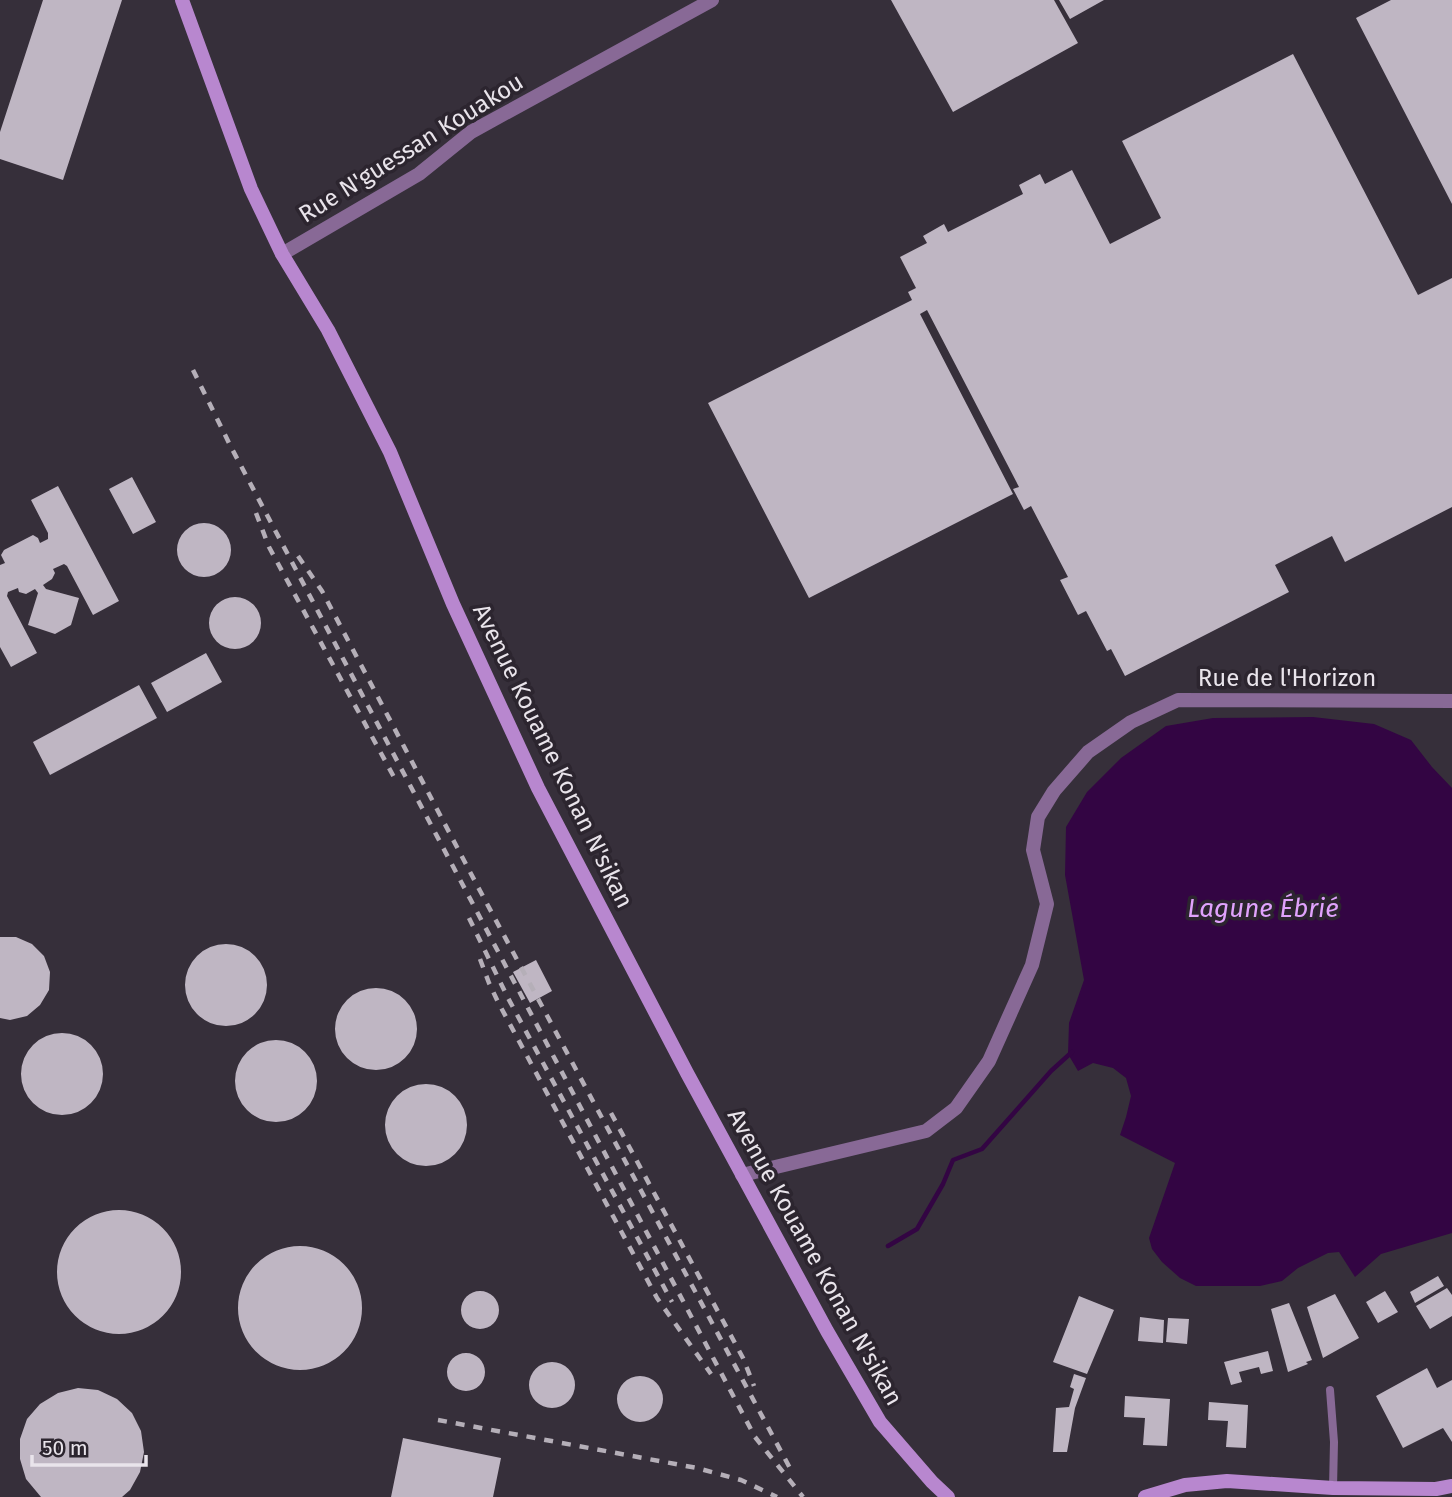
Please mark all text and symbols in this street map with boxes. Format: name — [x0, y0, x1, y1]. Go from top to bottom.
street label: Rue N'guessan Kouakou — [294, 67, 528, 229]
street label: Avenue Kouame Konan N'sikan — [467, 599, 639, 913]
street label: Rue de l'Horizon — [1198, 664, 1376, 692]
water label: Lagune Ébrié — [1187, 893, 1339, 924]
street label: Avenue Kouame Konan N'sikan — [722, 1104, 908, 1410]
scale bar — [32, 1424, 145, 1468]
text: 50 m — [42, 1435, 88, 1461]

